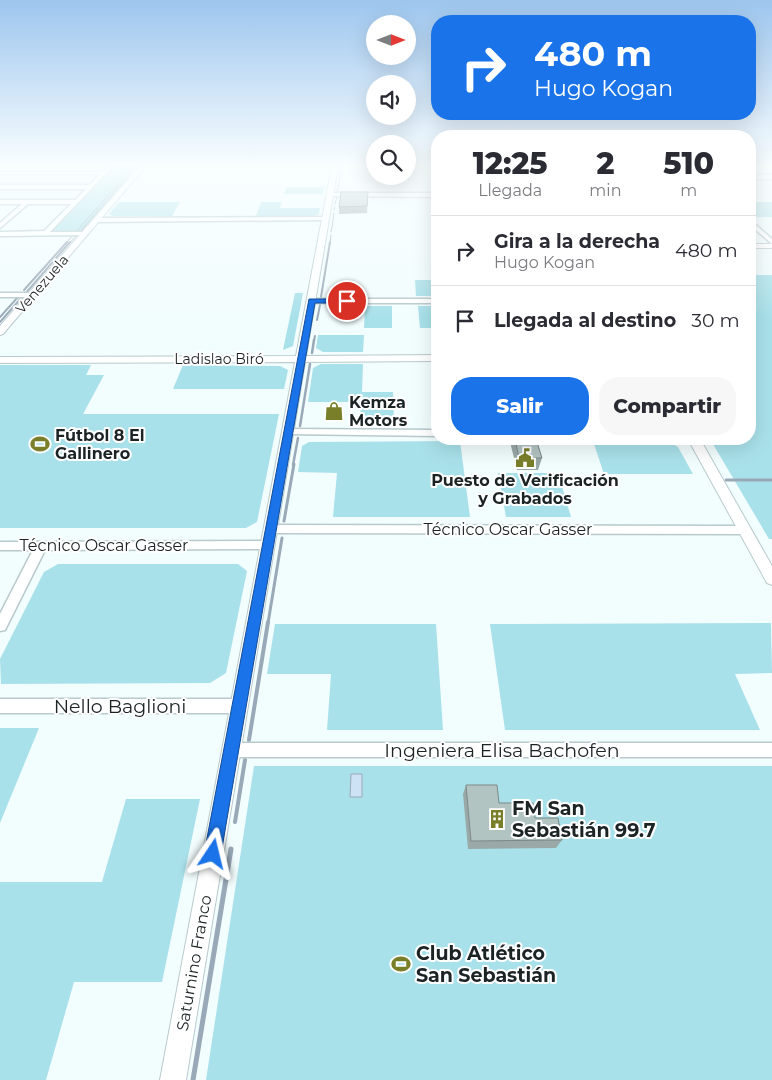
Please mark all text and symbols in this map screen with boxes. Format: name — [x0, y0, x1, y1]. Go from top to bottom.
north arrow — [366, 15, 416, 65]
map controls — [366, 15, 416, 185]
text: 480 m — [534, 32, 652, 75]
icon: right — [451, 35, 516, 100]
button: sound — [366, 75, 416, 125]
text: Hugo Kogan — [534, 75, 673, 102]
button: search — [366, 135, 416, 185]
text: 12:25 — [473, 145, 548, 182]
text: 2 — [596, 145, 614, 182]
text: 510 — [663, 145, 714, 182]
text: Llegada — [478, 181, 542, 200]
text: min — [589, 181, 621, 200]
text: m — [680, 181, 697, 200]
text: Gira a la derecha — [494, 230, 660, 253]
icon: right — [451, 237, 479, 265]
text: 480 m — [675, 239, 738, 262]
street label: Venezuela — [11, 251, 73, 317]
text: Hugo Kogan — [494, 253, 595, 272]
pin — [326, 280, 368, 322]
icon: arrive — [333, 287, 361, 315]
icon: arrive — [451, 307, 479, 335]
text: Llegada al destino — [494, 309, 676, 332]
text: 30 m — [691, 309, 740, 332]
street label: Ladislao Biró — [174, 350, 264, 368]
button: Salir — [451, 377, 589, 435]
button: Compartir — [599, 377, 736, 435]
place label: Kemza Motors — [349, 393, 408, 430]
shop icon: Kemza Motors — [323, 400, 345, 422]
place label: Fútbol 8 El Gallinero — [55, 426, 144, 463]
sports icon: Fútbol 8 El Gallinero — [29, 433, 51, 455]
public building icon: Puesto de Verificación y Grabados — [514, 447, 536, 469]
place label: Puesto de Verificación y Grabados — [431, 471, 619, 508]
street label: Técnico Oscar Gasser — [424, 520, 592, 539]
street label: Técnico Oscar Gasser — [20, 536, 188, 555]
street label: Nello Baglioni — [54, 695, 186, 718]
street label: Ingeniera Elisa Bachofen — [384, 739, 620, 762]
place label: FM San Sebastián 99.7 — [512, 797, 656, 842]
building icon: FM San Sebastián 99.7 — [486, 808, 508, 830]
position arrow — [186, 827, 238, 879]
street label: Saturnino Franco — [173, 893, 215, 1033]
place label: Club Atlético San Sebastián — [416, 942, 556, 987]
sports icon: Club Atlético San Sebastián — [390, 953, 412, 975]

